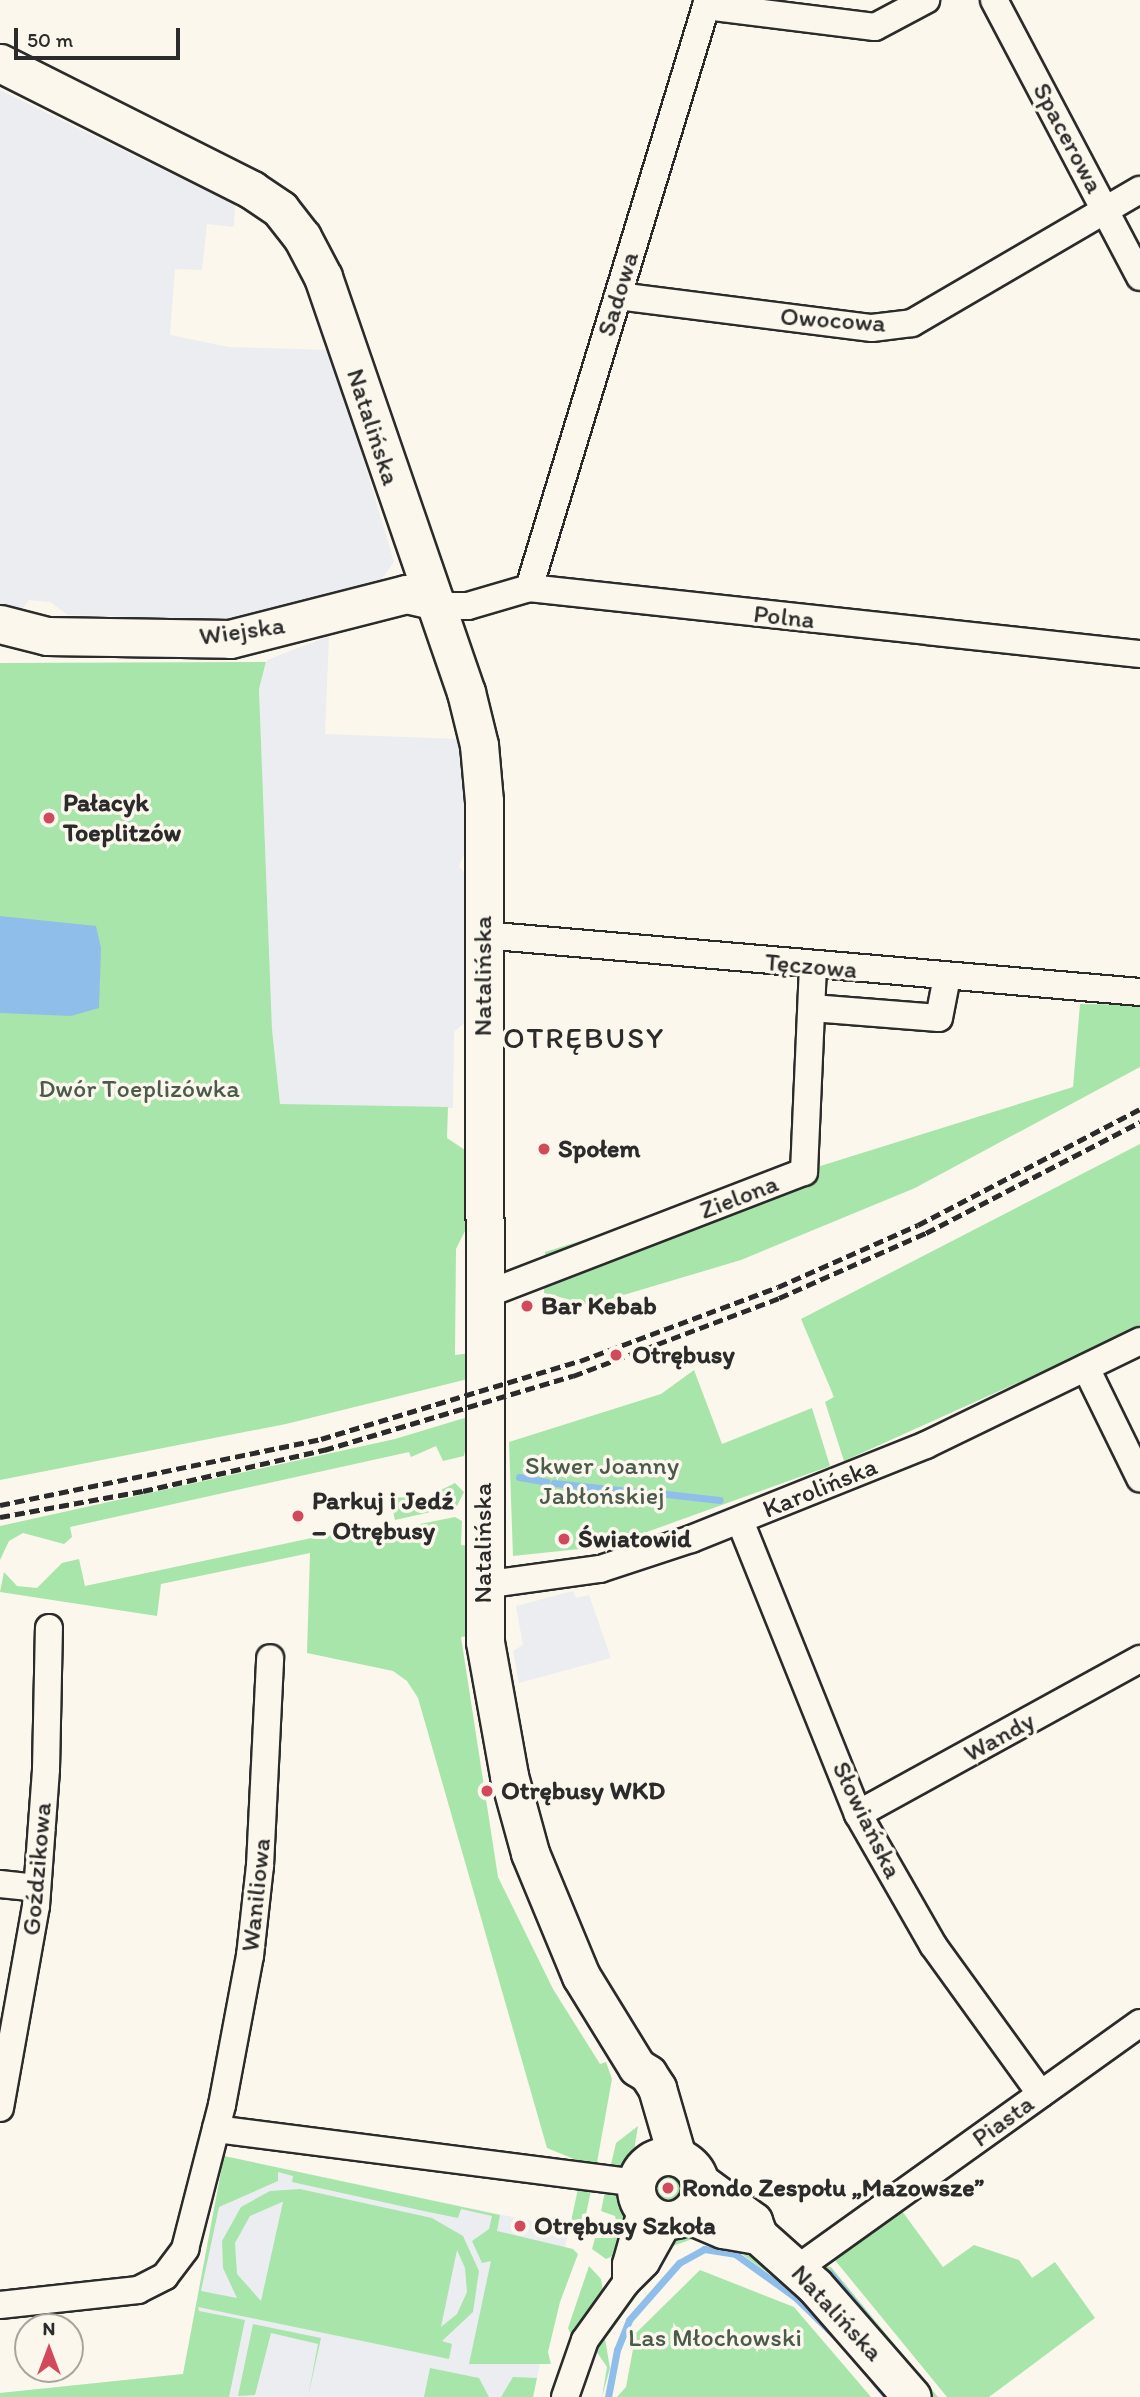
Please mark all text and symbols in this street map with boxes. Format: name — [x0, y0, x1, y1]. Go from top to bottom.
scale bar — [18, 14, 184, 58]
text: 50 m — [27, 27, 73, 52]
street label: Spacerowa — [1026, 77, 1110, 199]
street label: Sadowa — [590, 248, 646, 340]
street label: Owocowa — [779, 301, 887, 339]
street label: Natalińska — [339, 365, 407, 489]
street label: Polna — [752, 598, 816, 636]
street label: Wiejska — [197, 610, 287, 652]
place label: Pałacyk Toeplitzów — [63, 787, 181, 848]
marker: Pałacyk Toeplitzów — [41, 810, 57, 826]
street label: Natalińska — [467, 916, 499, 1036]
street label: Tęczowa — [764, 946, 858, 986]
district label: OTRĘBUSY — [504, 1020, 664, 1056]
park label: Dwór Toeplizówka — [39, 1073, 239, 1105]
place label: Społem — [558, 1133, 640, 1165]
marker: Społem — [536, 1141, 552, 1157]
street label: Zielona — [695, 1168, 783, 1226]
place label: Bar Kebab — [541, 1290, 656, 1322]
marker: Bar Kebab — [519, 1298, 535, 1314]
place label: Otrębusy — [632, 1339, 735, 1371]
marker: Otrębusy — [606, 1345, 626, 1365]
park label: Skwer Joanny Jabłońskiej — [525, 1450, 679, 1512]
street label: Karolińska — [758, 1451, 882, 1525]
street label: Natalińska — [467, 1483, 499, 1603]
place label: Parkuj i Jedź – Otrębusy — [312, 1485, 454, 1546]
marker: Parkuj i Jedź – Otrębusy — [290, 1508, 306, 1524]
place label: Światowid — [578, 1523, 691, 1555]
marker: Światowid — [556, 1531, 572, 1547]
street label: Wandy — [958, 1705, 1040, 1769]
street label: Słowiańska — [825, 1756, 909, 1884]
place label: Otrębusy WKD — [501, 1775, 665, 1807]
marker: Otrębusy WKD — [479, 1783, 495, 1799]
street label: Goździkowa — [16, 1801, 58, 1937]
street label: Waniliowa — [235, 1837, 277, 1953]
street label: Piasta — [966, 2088, 1040, 2154]
place label: Rondo Zespołu „Mazowsze” — [682, 2172, 983, 2204]
marker: Rondo Zespołu „Mazowsze” — [660, 2180, 676, 2196]
place label: Otrębusy Szkoła — [534, 2210, 716, 2242]
marker: Otrębusy Szkoła — [512, 2218, 528, 2234]
street label: Natalińska — [784, 2258, 890, 2368]
north arrow — [14, 2313, 84, 2383]
text: N — [43, 2317, 55, 2340]
park label: Las Młochowski — [628, 2322, 802, 2354]

